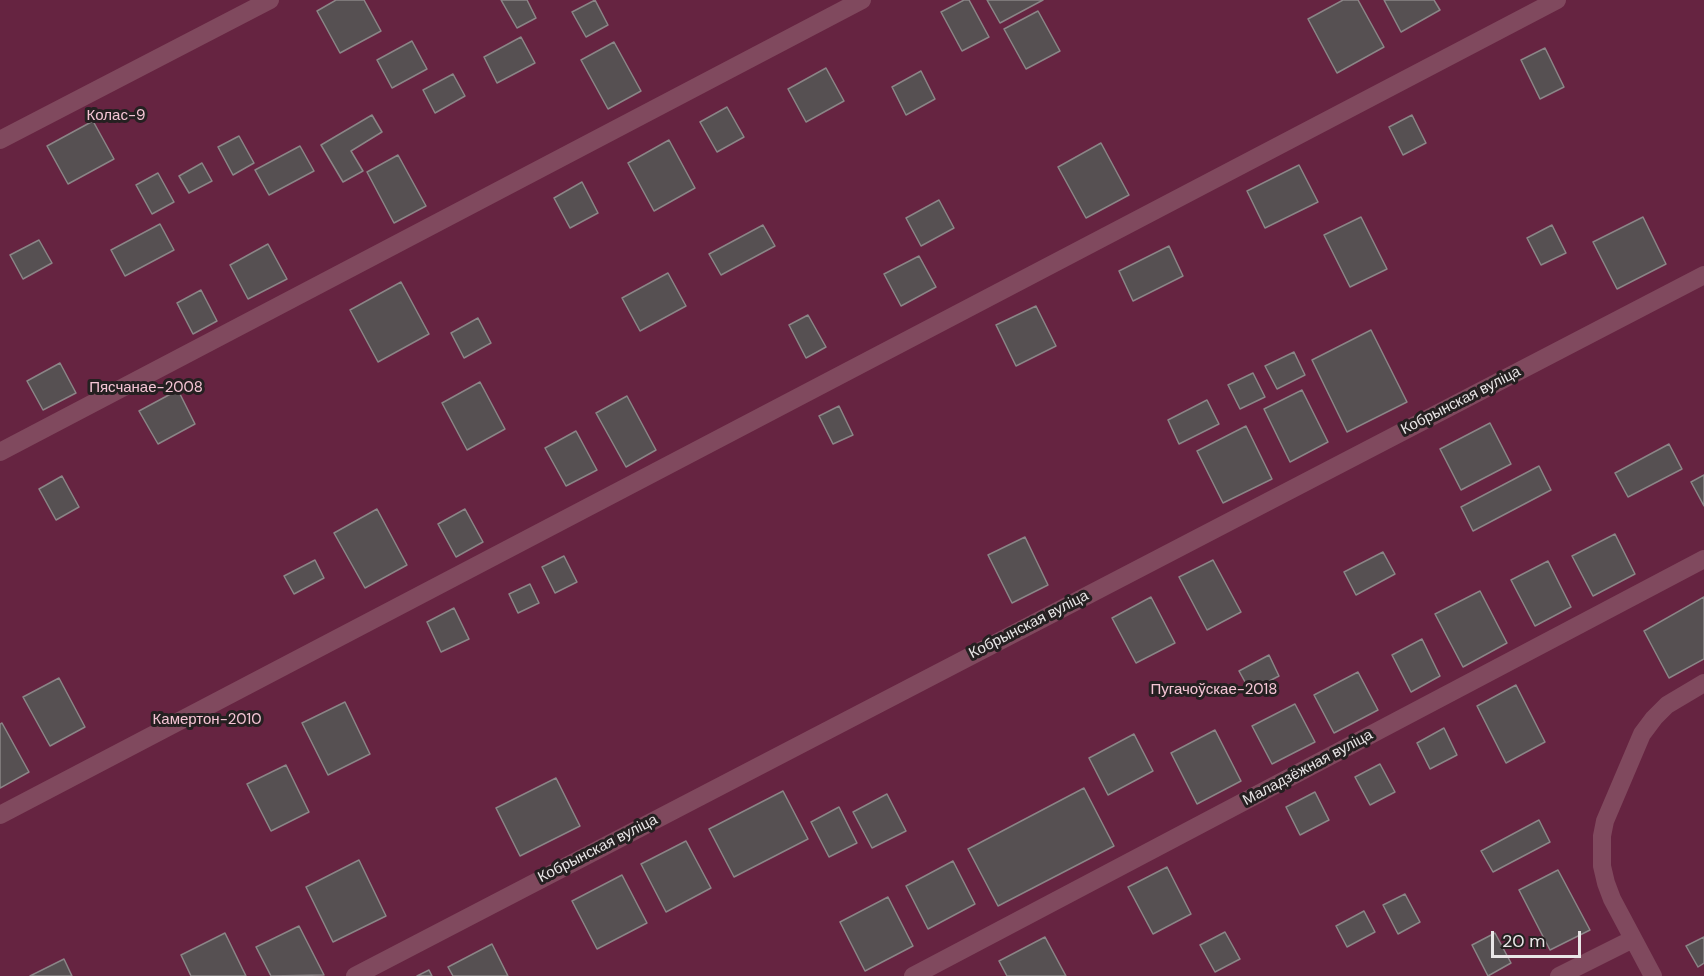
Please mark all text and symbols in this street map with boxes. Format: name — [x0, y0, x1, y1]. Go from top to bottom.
park label: Колас-9 — [87, 107, 145, 125]
street label: Кобрынская вуліца — [1398, 363, 1524, 439]
park label: Пясчанае-2008 — [89, 379, 203, 397]
street label: Кобрынская вуліца — [966, 587, 1092, 663]
park label: Пугачоўскае-2018 — [1151, 681, 1277, 699]
park label: Камертон-2010 — [153, 711, 261, 729]
street label: Маладзёжная вуліца — [1240, 726, 1376, 810]
street label: Кобрынская вуліца — [535, 811, 661, 887]
scale bar — [1494, 919, 1584, 957]
text: 20 m — [1502, 929, 1545, 953]

